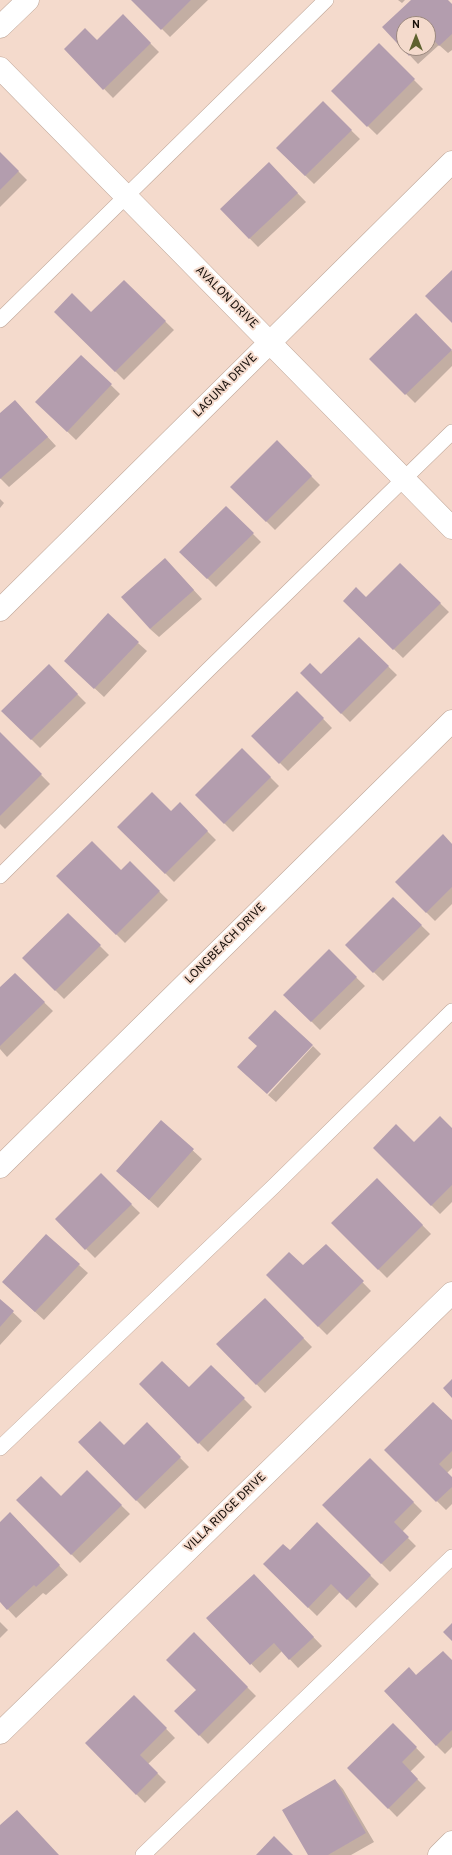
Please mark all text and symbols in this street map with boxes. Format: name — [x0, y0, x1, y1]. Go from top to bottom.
north arrow — [396, 16, 436, 56]
text: N — [412, 18, 420, 32]
street label: AVALON DRIVE — [192, 264, 260, 332]
street label: LAGUNA DRIVE — [191, 351, 261, 421]
street label: LONGBEACH DRIVE — [183, 901, 269, 987]
street label: VILLA RIDGE DRIVE — [182, 1470, 270, 1556]

